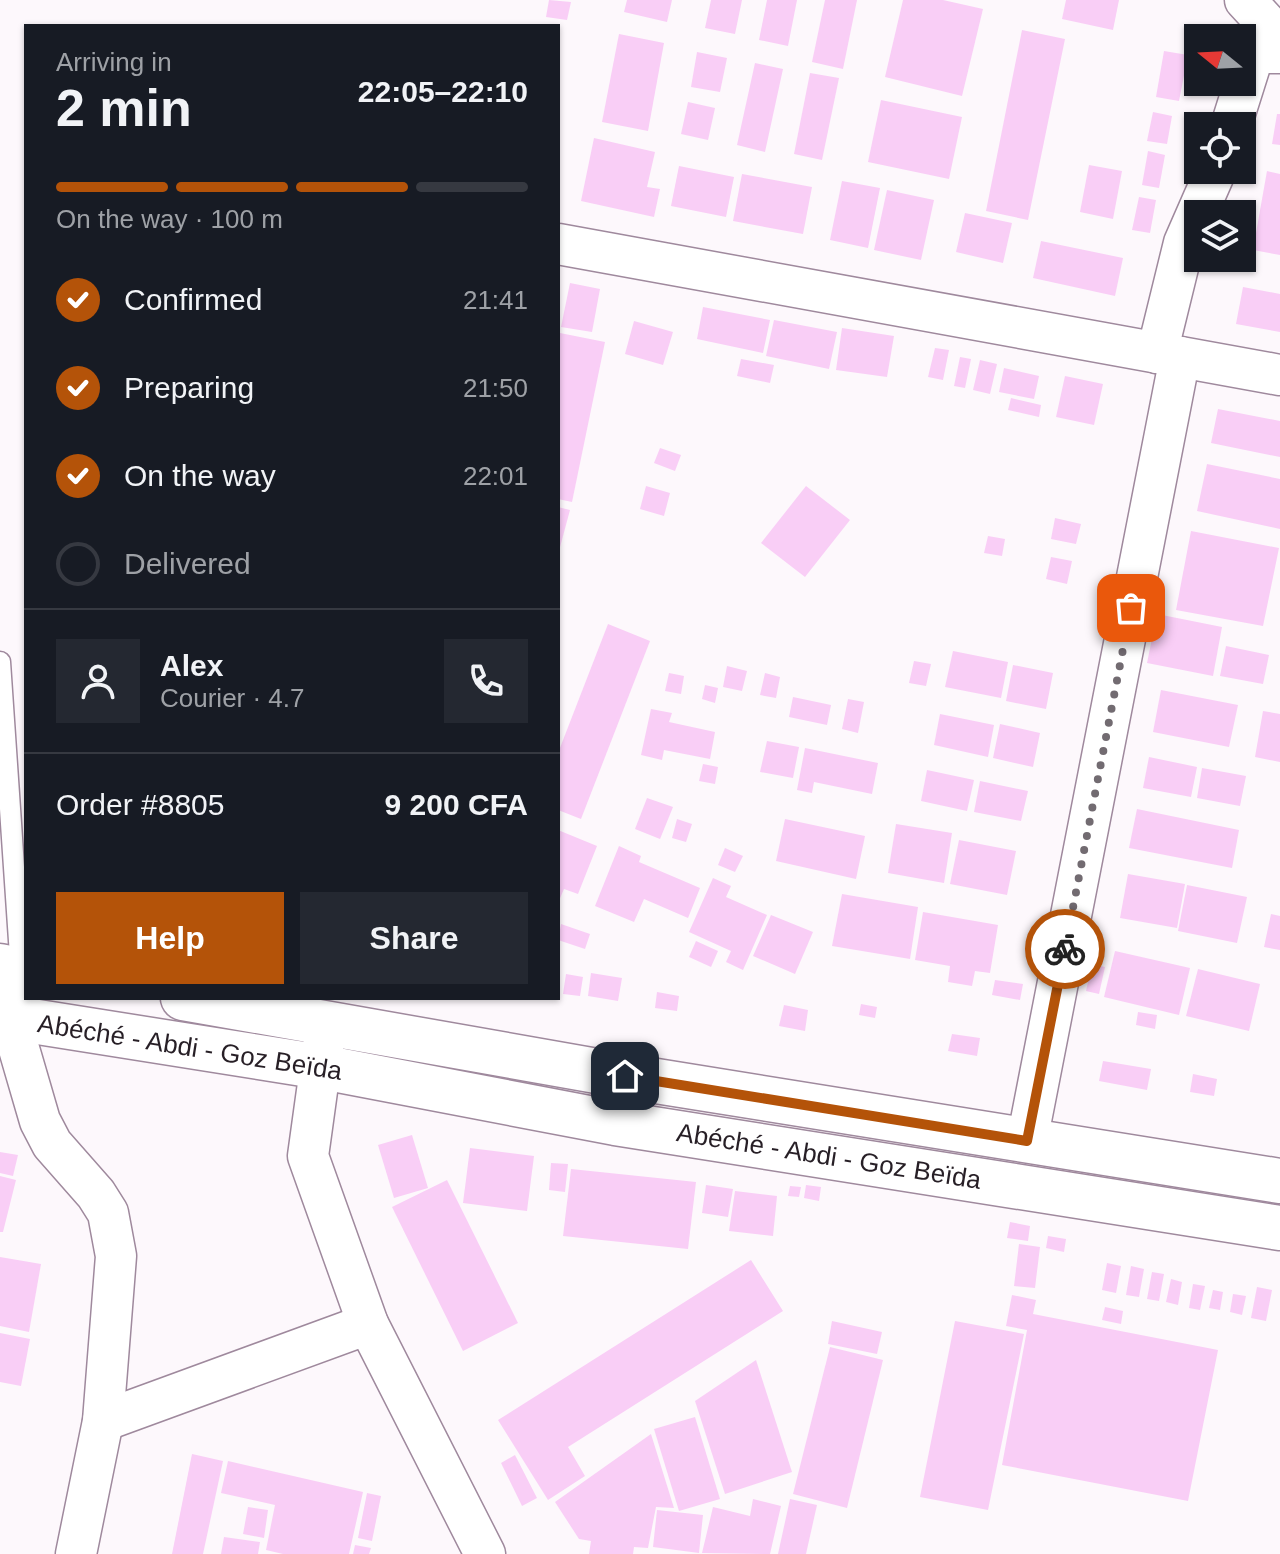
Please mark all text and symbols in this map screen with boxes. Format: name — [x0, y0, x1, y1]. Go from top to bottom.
north arrow — [1184, 24, 1256, 96]
map controls — [1184, 24, 1256, 272]
text: Arriving in — [56, 47, 172, 77]
text: 22:05–22:10 — [358, 75, 528, 108]
text: 2 min — [56, 79, 192, 137]
button: locate — [1184, 112, 1256, 184]
button: layers — [1184, 200, 1256, 272]
text: On the way · 100 m — [56, 204, 283, 234]
icon: check — [56, 278, 100, 322]
text: Confirmed — [124, 283, 262, 316]
text: 21:41 — [463, 285, 528, 315]
icon: check — [56, 366, 100, 410]
text: Preparing — [124, 371, 254, 404]
text: 21:50 — [463, 373, 528, 403]
icon: check — [56, 454, 100, 498]
text: On the way — [124, 459, 276, 492]
text: 22:01 — [463, 461, 528, 491]
text: Delivered — [124, 547, 251, 580]
pin — [1097, 574, 1165, 642]
icon: bag — [1109, 586, 1153, 630]
button: person — [56, 639, 140, 723]
button: phone — [444, 639, 528, 723]
text: Alex — [160, 649, 223, 682]
text: Courier · 4.7 — [160, 683, 305, 713]
text: Order #8805 — [56, 788, 224, 821]
text: 9 200 CFA — [385, 788, 528, 821]
button: Help — [56, 892, 284, 984]
button: Share — [300, 892, 528, 984]
courier — [1025, 909, 1105, 989]
icon: bike — [1043, 927, 1087, 971]
street label: Abéché - Abdi - Goz Beïda — [36, 1008, 345, 1086]
pin — [591, 1042, 659, 1110]
icon: home — [603, 1054, 647, 1098]
street label: Abéché - Abdi - Goz Beïda — [675, 1117, 984, 1195]

